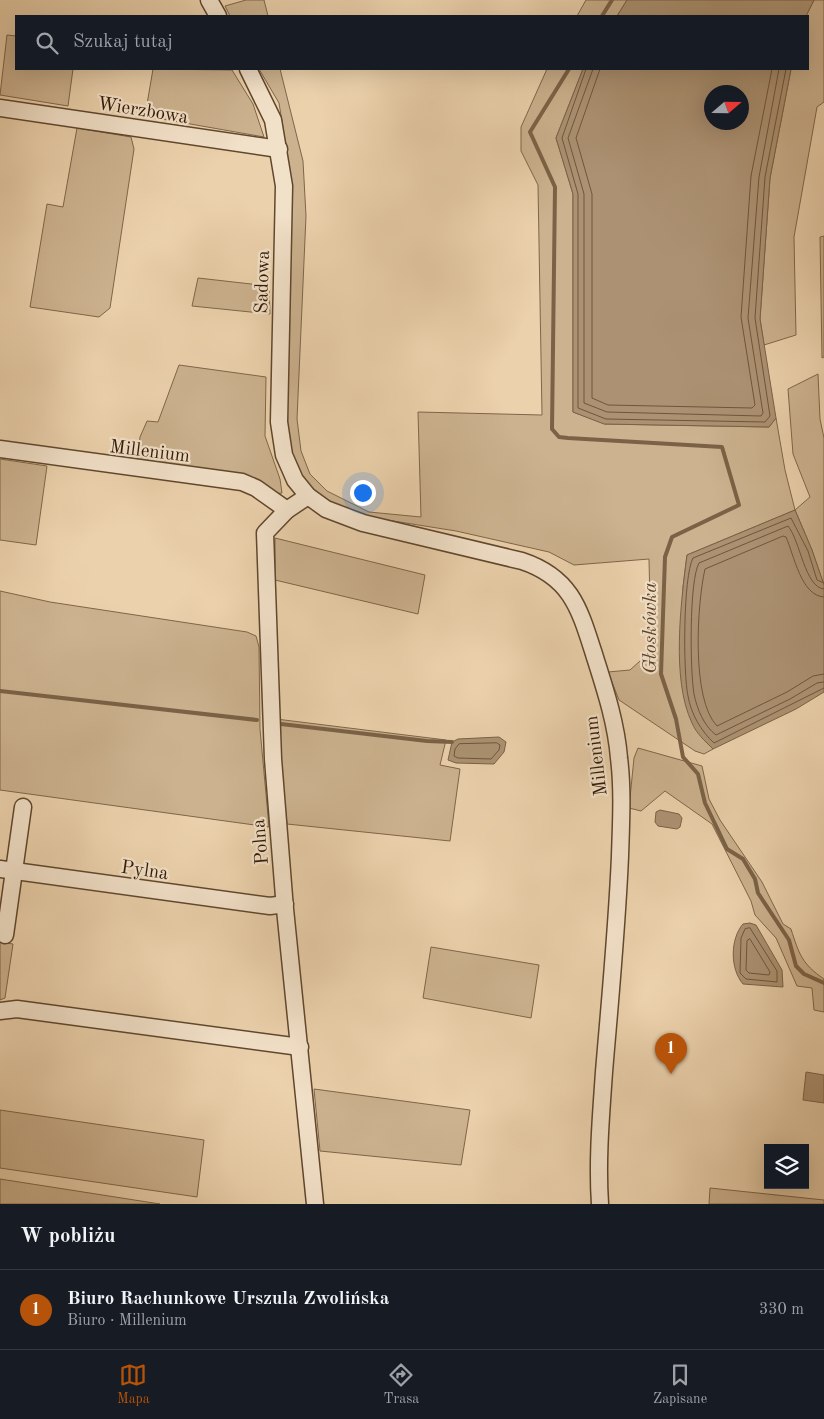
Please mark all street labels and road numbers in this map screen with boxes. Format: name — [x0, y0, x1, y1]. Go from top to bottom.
street label: Wierzbowa — [96, 95, 190, 128]
street label: Sadowa — [253, 249, 274, 314]
street label: Millenium — [108, 438, 191, 467]
street label: Millenium — [583, 714, 612, 797]
street label: Polna — [250, 817, 273, 866]
street label: Pylna — [120, 859, 170, 884]

